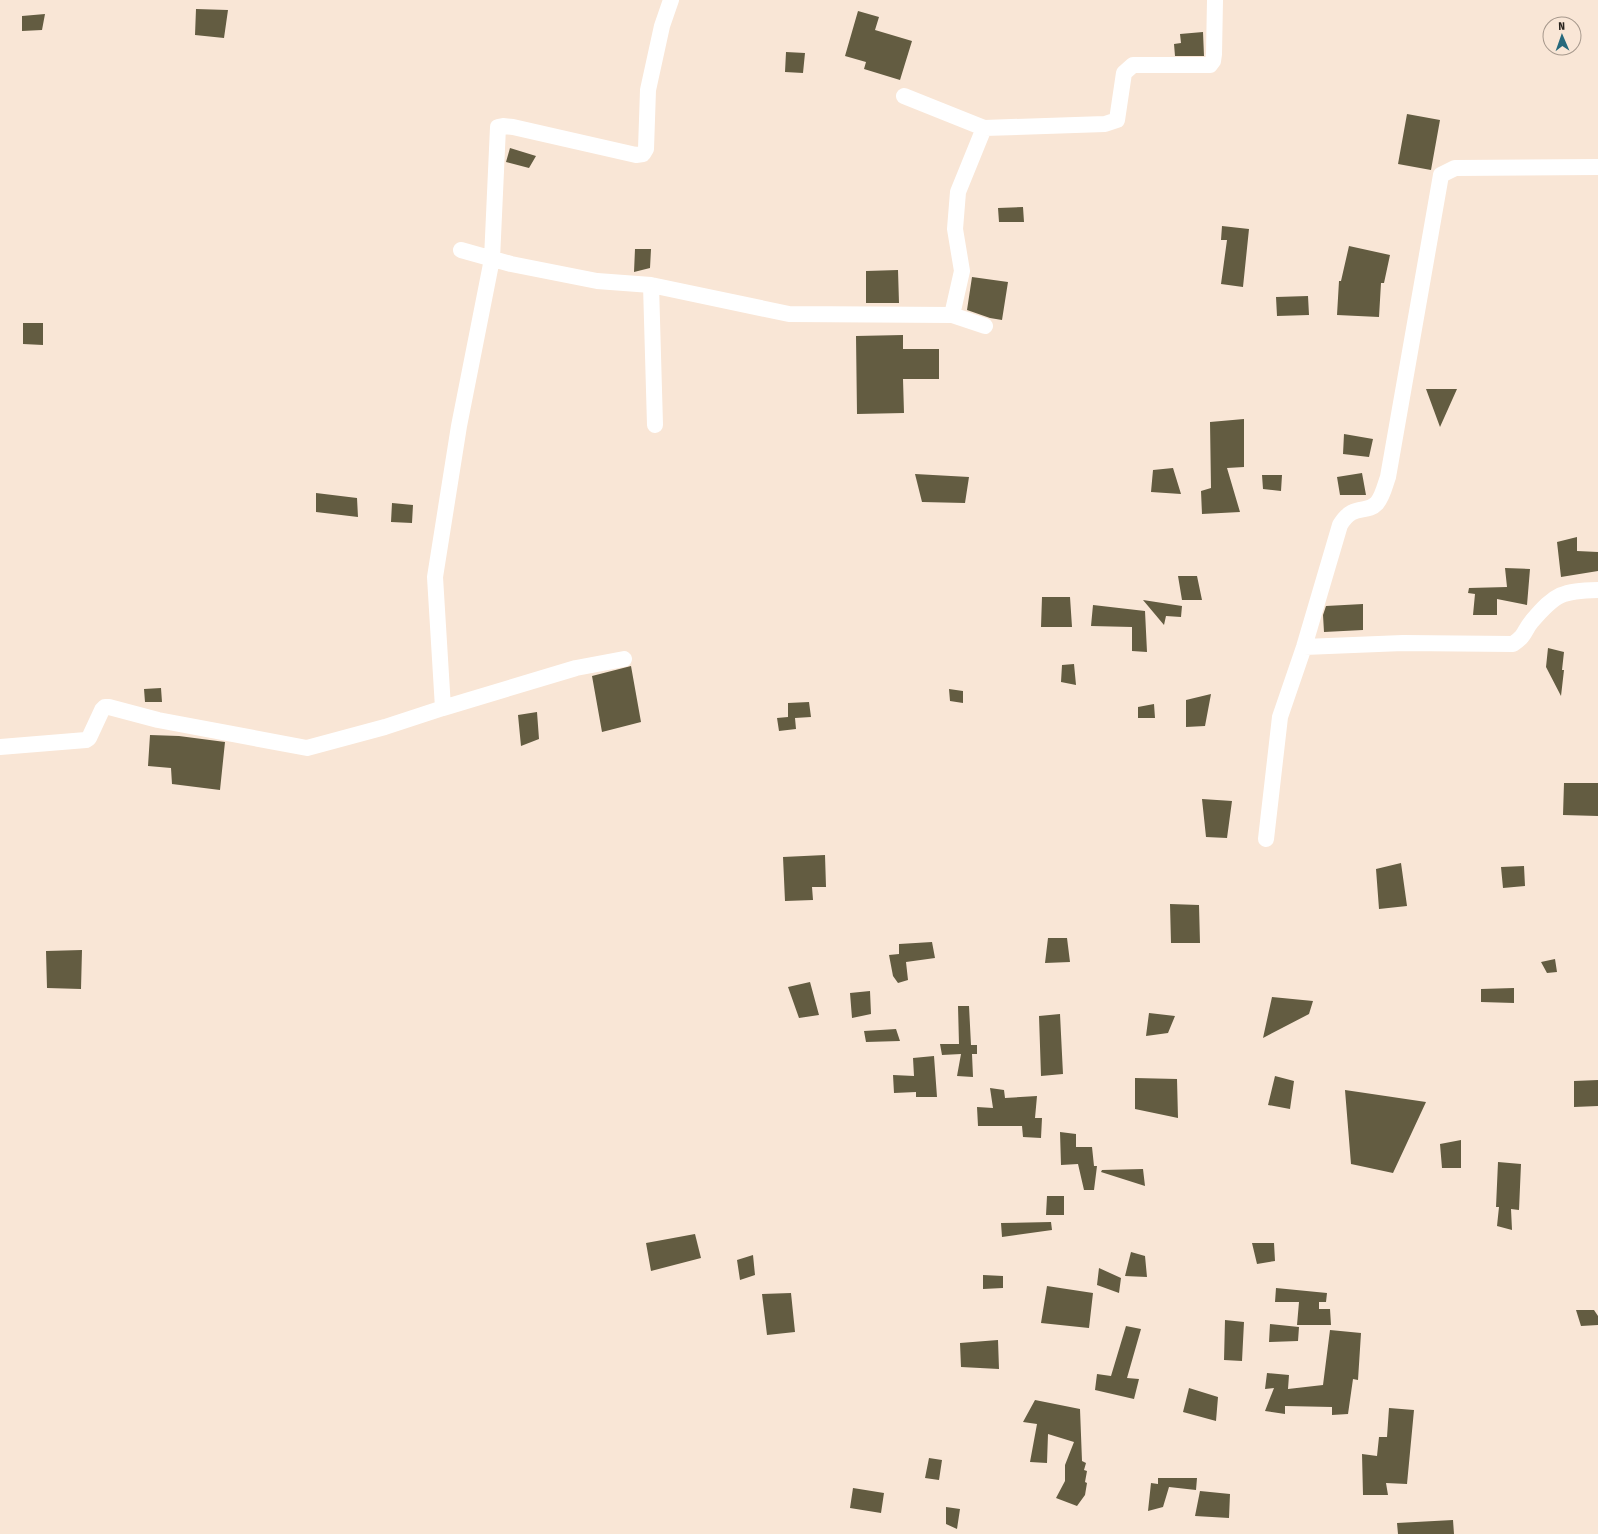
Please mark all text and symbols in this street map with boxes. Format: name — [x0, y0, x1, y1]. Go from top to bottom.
north arrow — [1542, 16, 1582, 56]
text: N — [1558, 20, 1565, 33]

